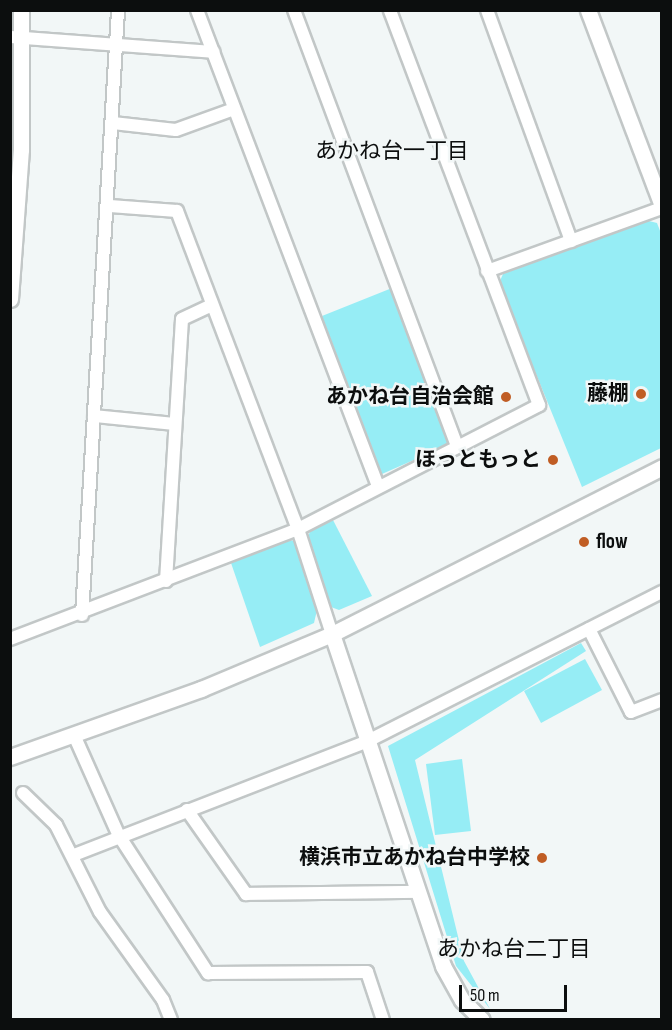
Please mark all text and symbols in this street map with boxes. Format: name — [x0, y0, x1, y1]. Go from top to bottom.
district label: あかね台一丁目 — [315, 139, 469, 165]
place label: 藤棚 — [587, 381, 629, 407]
place label: あかね台自治会館 — [326, 384, 494, 410]
marker: 藤棚 — [634, 387, 648, 401]
marker: あかね台自治会館 — [499, 390, 513, 404]
place label: ほっともっと — [415, 447, 541, 473]
marker: ほっともっと — [546, 453, 560, 467]
place label: flow — [596, 529, 628, 555]
marker: flow — [577, 535, 591, 549]
place label: 横浜市立あかね台中学校 — [299, 845, 530, 871]
marker: 横浜市立あかね台中学校 — [535, 851, 549, 865]
district label: あかね台二丁目 — [437, 937, 591, 963]
scale bar — [462, 973, 570, 1011]
text: 50 m — [470, 985, 500, 1006]

